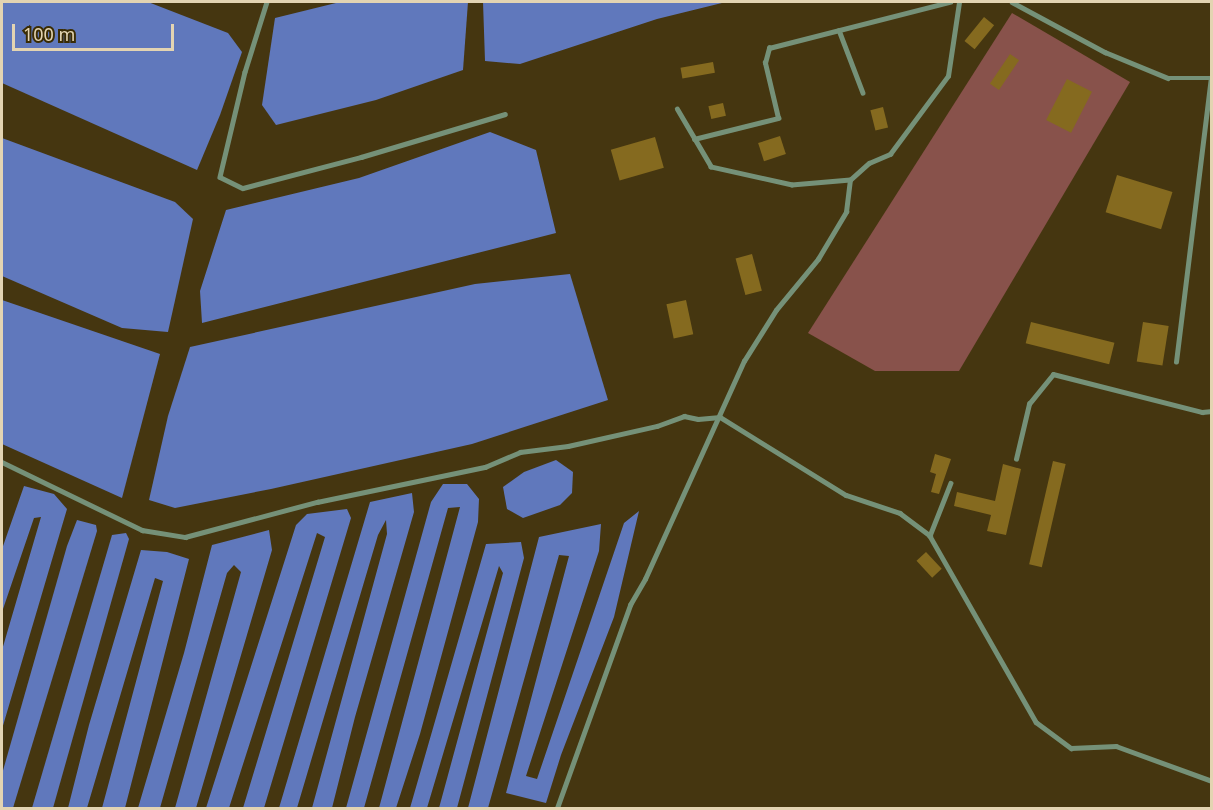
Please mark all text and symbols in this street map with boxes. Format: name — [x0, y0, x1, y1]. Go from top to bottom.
scale bar — [15, 12, 177, 50]
text: 100 m — [23, 22, 75, 46]

